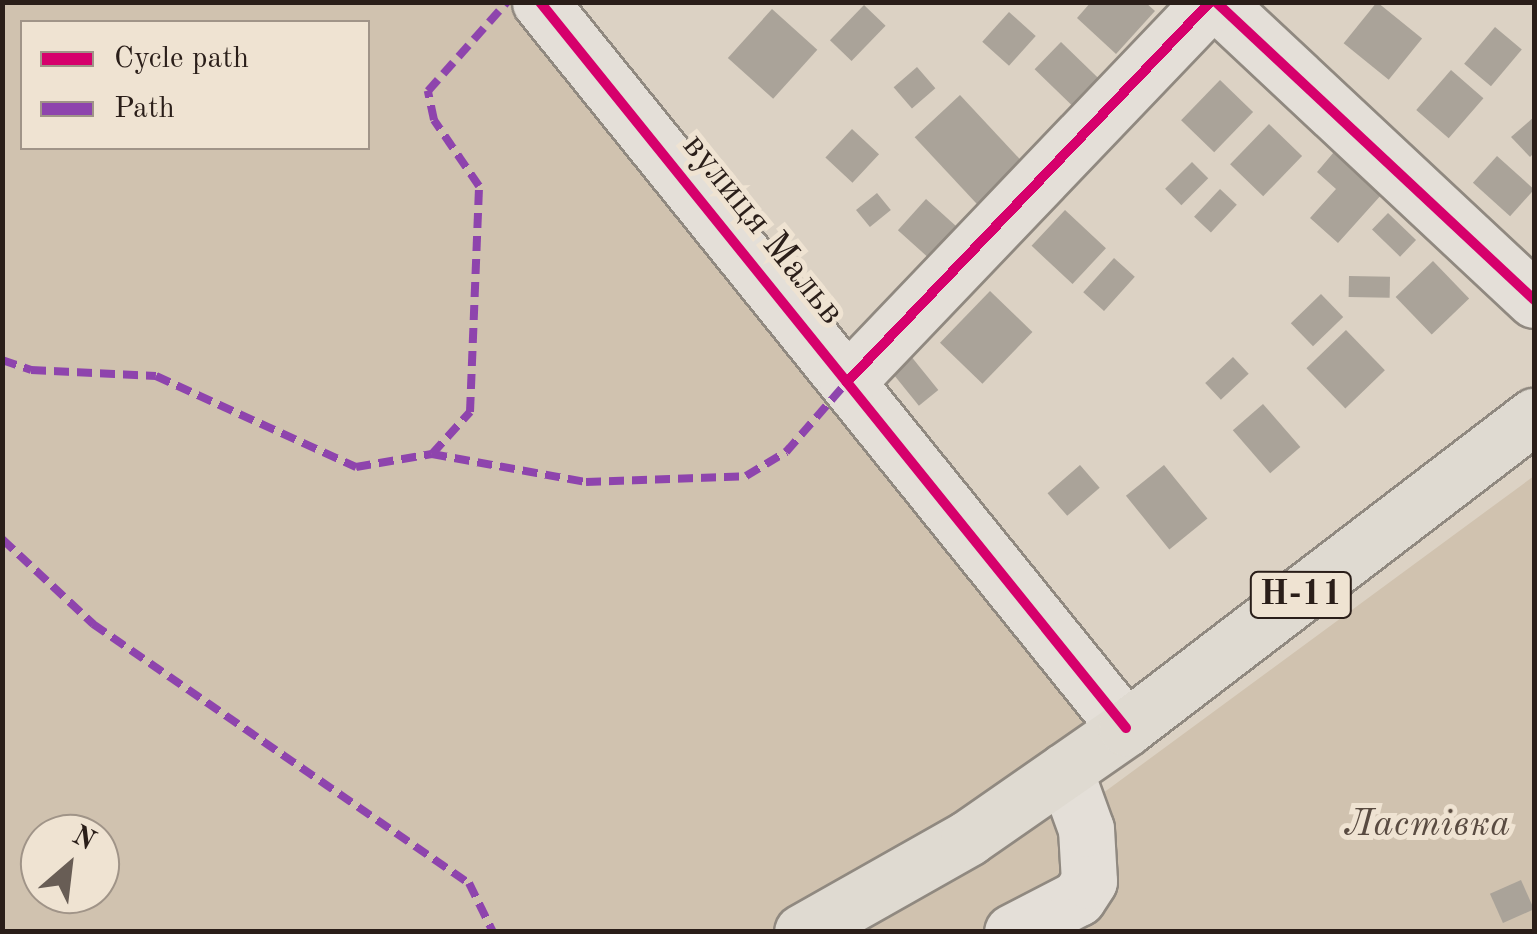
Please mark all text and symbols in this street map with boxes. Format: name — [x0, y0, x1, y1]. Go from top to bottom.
legend — [20, 20, 370, 150]
text: Cycle path — [114, 44, 249, 74]
text: Path — [114, 94, 175, 124]
street label: вулиця Мальв — [671, 125, 853, 335]
road number: Н-11 — [1248, 565, 1354, 625]
park label: Ластівка — [1344, 803, 1510, 849]
north arrow — [20, 814, 120, 914]
text: N — [67, 822, 99, 857]

